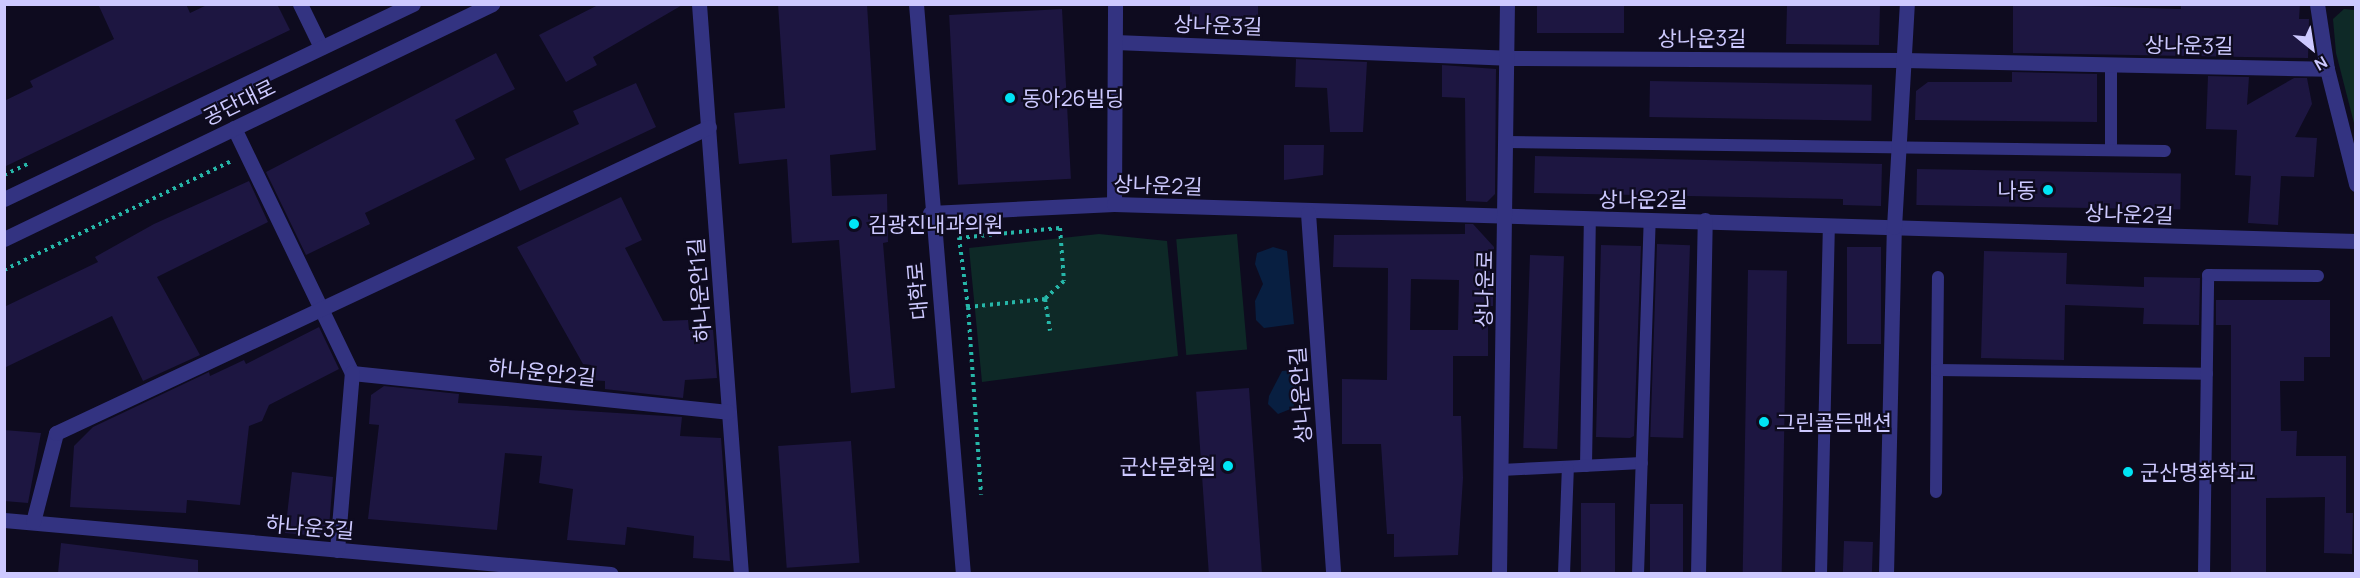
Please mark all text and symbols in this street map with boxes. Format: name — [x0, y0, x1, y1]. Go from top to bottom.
street label: 상나운3길 — [1173, 11, 1263, 39]
north arrow — [2282, 18, 2342, 78]
street label: 상나운3길 — [1658, 25, 1746, 51]
street label: 상나운3길 — [2144, 32, 2234, 58]
text: N — [2311, 51, 2331, 76]
street label: 공단대로 — [199, 74, 279, 130]
place label: 동아26빌딩 — [1022, 85, 1124, 111]
marker: 동아26빌딩 — [1003, 91, 1017, 105]
street label: 상나운2길 — [1113, 171, 1203, 199]
place label: 나동 — [1997, 177, 2036, 203]
marker: 나동 — [2041, 183, 2055, 197]
street label: 상나운2길 — [1598, 186, 1688, 212]
street label: 상나운2길 — [2084, 200, 2174, 228]
place label: 김광진내과의원 — [868, 211, 1003, 237]
marker: 김광진내과의원 — [845, 215, 863, 233]
street label: 하나운안1길 — [683, 237, 715, 343]
street label: 상나운로 — [1471, 250, 1497, 328]
street label: 대학로 — [902, 261, 932, 321]
street label: 상나운안길 — [1284, 346, 1316, 444]
street label: 하나운안2길 — [487, 354, 597, 390]
place label: 그린골든맨션 — [1776, 409, 1892, 435]
marker: 그린골든맨션 — [1757, 415, 1771, 429]
place label: 군산문화원 — [1119, 453, 1216, 479]
marker: 군산문화원 — [1221, 459, 1235, 473]
place label: 군산명화학교 — [2140, 459, 2256, 485]
marker: 군산명화학교 — [2121, 465, 2135, 479]
street label: 하나운3길 — [265, 511, 355, 543]

